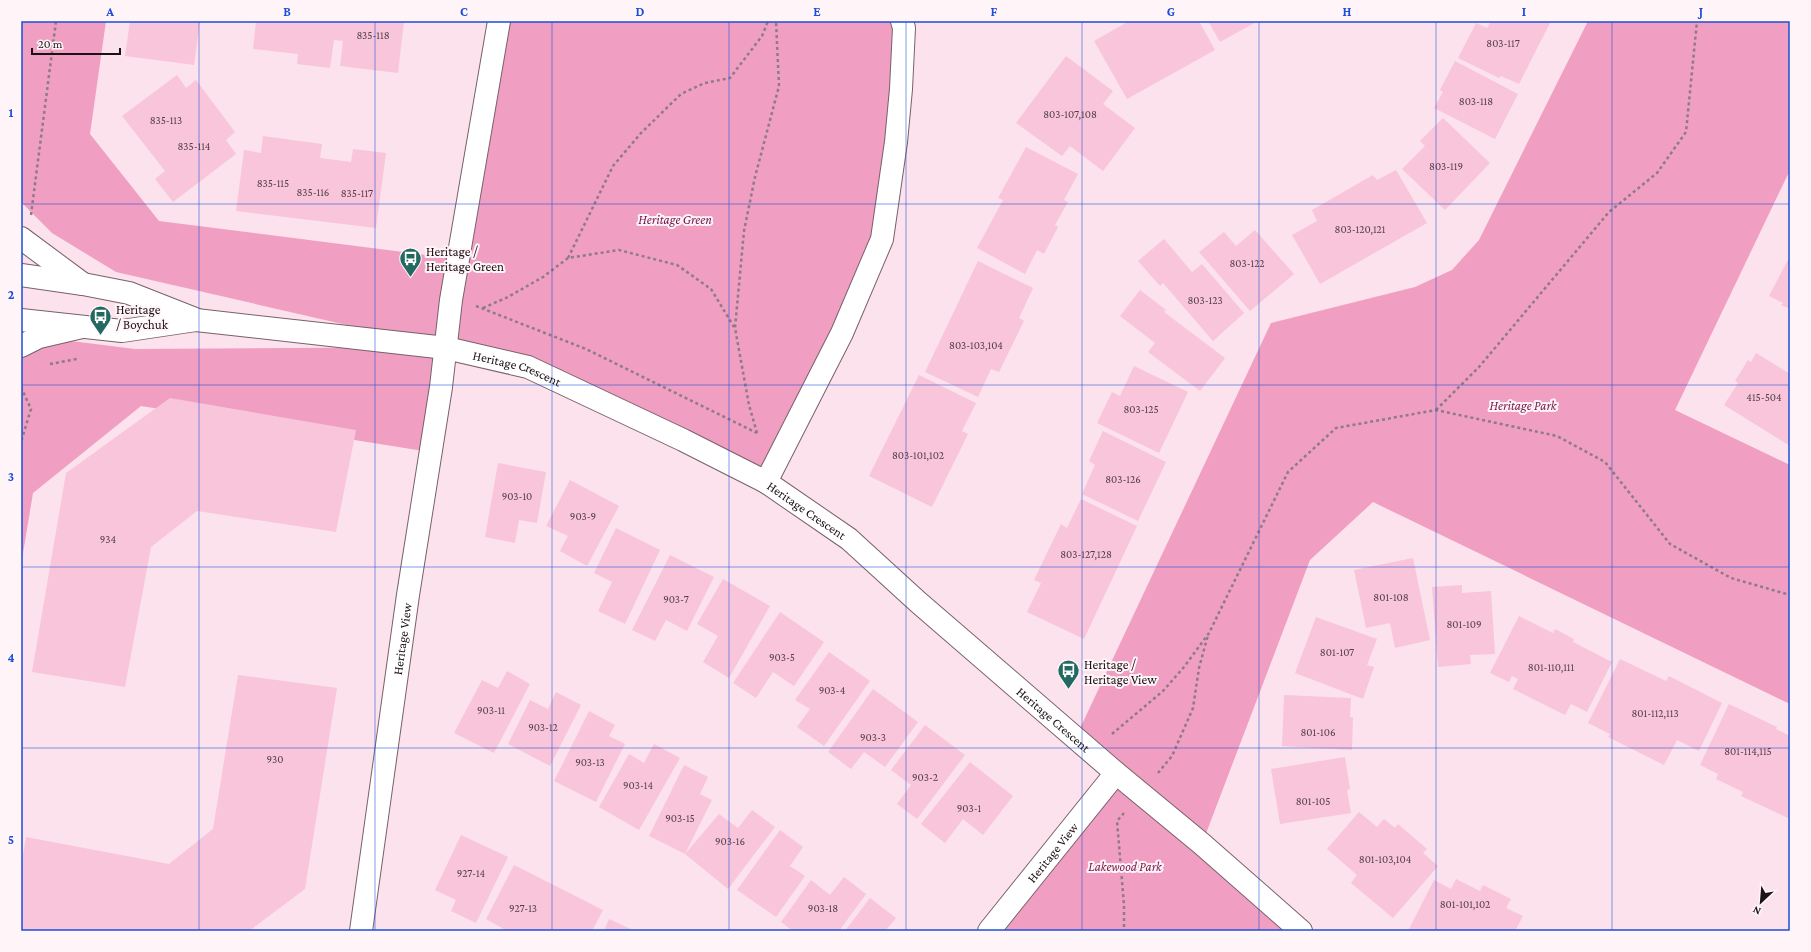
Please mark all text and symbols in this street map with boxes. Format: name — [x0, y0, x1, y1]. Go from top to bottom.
text: A — [105, 4, 114, 19]
text: B — [283, 4, 291, 19]
text: C — [460, 4, 468, 19]
text: D — [636, 4, 645, 19]
text: E — [813, 4, 821, 19]
text: F — [991, 4, 998, 19]
text: G — [1167, 4, 1175, 19]
text: H — [1343, 4, 1352, 19]
text: I — [1522, 4, 1526, 19]
text: J — [1697, 4, 1703, 19]
house number: 835-118 — [356, 29, 390, 41]
scale bar — [32, 30, 120, 56]
text: 20 m — [38, 37, 63, 51]
house number: 803-117 — [1486, 37, 1520, 49]
house number: 803-118 — [1459, 95, 1493, 107]
text: 1 — [9, 105, 14, 120]
house number: 803-107,108 — [1043, 108, 1097, 121]
house number: 835-113 — [150, 114, 182, 126]
house number: 835-114 — [178, 140, 211, 152]
house number: 803-119 — [1429, 160, 1463, 172]
house number: 835-115 — [257, 177, 289, 189]
house number: 835-116 — [297, 186, 329, 198]
house number: 835-117 — [341, 187, 373, 199]
park label: Heritage Green — [638, 212, 712, 227]
house number: 803-120,121 — [1334, 223, 1386, 236]
place label: Heritage / Heritage Green — [426, 244, 504, 274]
bus stop icon: Heritage / Heritage Green — [398, 245, 424, 278]
house number: 803-122 — [1229, 257, 1265, 269]
text: 2 — [8, 287, 15, 302]
house number: 803-123 — [1187, 294, 1223, 306]
place label: Heritage / Boychuk — [116, 302, 169, 332]
bus stop icon: Heritage / Boychuk — [87, 303, 113, 336]
house number: 803-103,104 — [949, 339, 1003, 352]
street label: Heritage Crescent — [472, 347, 564, 389]
house number: 415-504 — [1746, 391, 1782, 403]
park label: Heritage Park — [1489, 398, 1558, 413]
house number: 803-125 — [1123, 403, 1159, 415]
house number: 803-101,102 — [892, 449, 944, 462]
text: 3 — [8, 469, 14, 484]
house number: 803-126 — [1105, 473, 1141, 485]
street label: Heritage Crescent — [765, 478, 850, 543]
house number: 903-10 — [502, 490, 532, 502]
house number: 903-9 — [570, 510, 596, 522]
house number: 934 — [100, 533, 117, 545]
house number: 803-127,128 — [1060, 548, 1112, 561]
house number: 801-108 — [1373, 591, 1409, 603]
house number: 903-7 — [663, 593, 689, 605]
street label: Heritage View — [389, 601, 414, 676]
house number: 801-109 — [1446, 618, 1482, 630]
house number: 801-107 — [1320, 646, 1354, 658]
text: 4 — [7, 650, 15, 665]
house number: 903-5 — [769, 651, 795, 663]
place label: Heritage / Heritage View — [1084, 657, 1157, 687]
bus stop icon: Heritage / Heritage View — [1055, 658, 1081, 691]
house number: 801-110,111 — [1528, 661, 1575, 674]
street label: Heritage Crescent — [1014, 683, 1094, 755]
house number: 903-4 — [819, 684, 846, 696]
house number: 903-11 — [477, 704, 505, 716]
house number: 801-112,113 — [1631, 707, 1679, 720]
house number: 903-12 — [528, 721, 558, 733]
house number: 801-106 — [1300, 726, 1336, 738]
house number: 903-3 — [860, 731, 886, 743]
house number: 801-114,115 — [1724, 745, 1772, 758]
house number: 930 — [267, 753, 283, 765]
house number: 903-13 — [575, 756, 605, 768]
house number: 903-2 — [912, 771, 938, 783]
house number: 903-14 — [623, 779, 653, 791]
house number: 801-105 — [1296, 795, 1330, 807]
house number: 903-1 — [957, 802, 982, 814]
house number: 903-15 — [665, 812, 695, 824]
street label: Heritage View — [1024, 819, 1081, 885]
text: 5 — [8, 832, 14, 847]
house number: 903-16 — [715, 835, 745, 847]
house number: 801-103,104 — [1359, 853, 1412, 866]
park label: Lakewood Park — [1088, 859, 1163, 874]
house number: 927-14 — [457, 867, 486, 879]
north arrow — [1741, 882, 1781, 922]
house number: 801-101,102 — [1440, 898, 1490, 911]
house number: 927-13 — [509, 902, 537, 914]
house number: 903-18 — [808, 902, 838, 914]
text: N — [1750, 904, 1763, 918]

